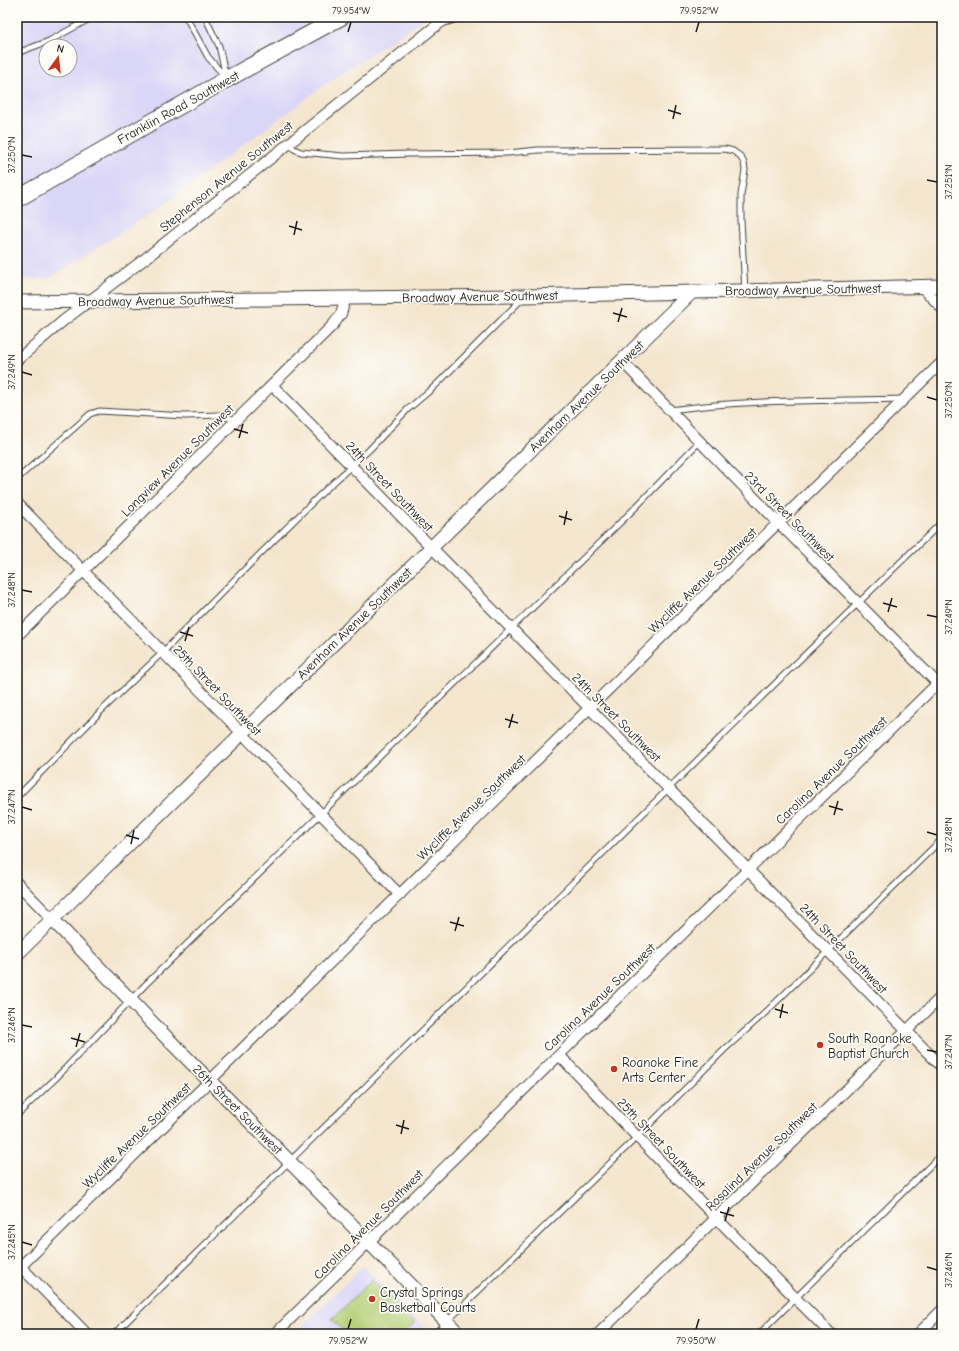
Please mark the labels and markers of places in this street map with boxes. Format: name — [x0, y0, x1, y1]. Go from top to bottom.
place label: South Roanoke Baptist Church — [828, 1031, 912, 1061]
marker: South Roanoke Baptist Church — [815, 1040, 825, 1050]
place label: Roanoke Fine Arts Center — [622, 1055, 699, 1085]
marker: Roanoke Fine Arts Center — [609, 1064, 619, 1074]
place label: Crystal Springs Basketball Courts — [380, 1285, 476, 1315]
marker: Crystal Springs Basketball Courts — [367, 1294, 377, 1304]

